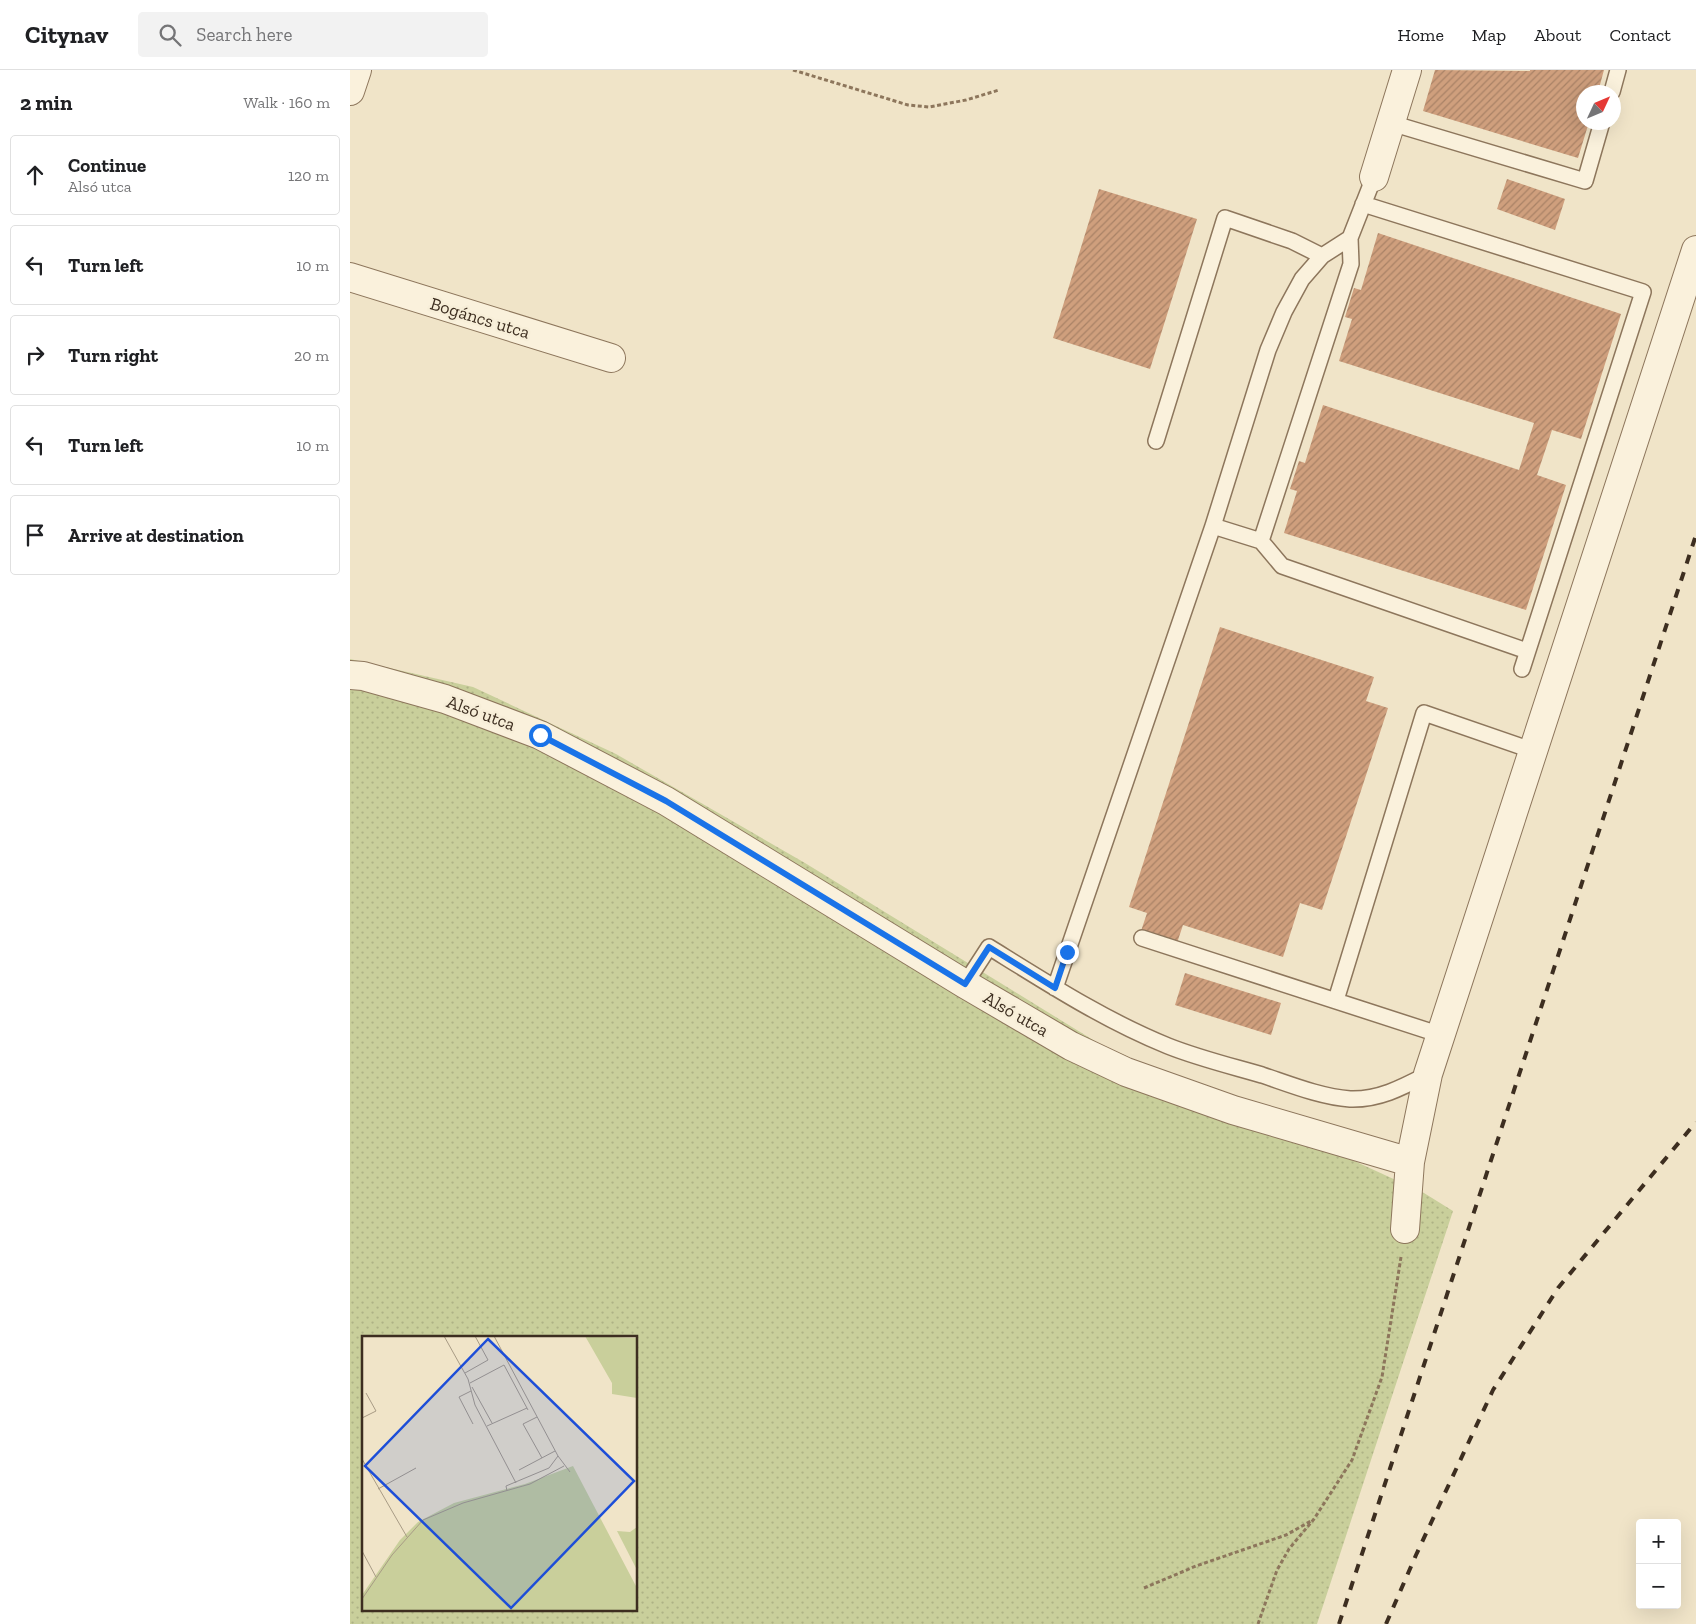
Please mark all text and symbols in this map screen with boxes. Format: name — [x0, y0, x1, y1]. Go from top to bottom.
search box — [138, 12, 488, 57]
text: Citynav — [25, 20, 108, 49]
icon: search — [156, 21, 184, 49]
text: Search here — [196, 23, 293, 46]
text: Home — [1397, 24, 1444, 46]
text: Map — [1472, 24, 1506, 46]
text: About — [1534, 24, 1581, 46]
text: Contact — [1609, 24, 1671, 46]
north arrow — [1576, 85, 1621, 130]
text: 2 min — [20, 90, 72, 115]
text: Walk · 160 m — [243, 93, 330, 112]
text: Continue — [68, 154, 146, 177]
icon: ahead — [21, 161, 49, 189]
text: 120 m — [288, 166, 329, 185]
text: Alsó utca — [68, 177, 132, 196]
icon: left — [21, 251, 49, 279]
text: Turn left — [68, 254, 143, 277]
text: 10 m — [296, 256, 329, 275]
street label: Bogáncs utca — [428, 292, 533, 344]
icon: right — [21, 341, 49, 369]
text: Turn right — [68, 344, 158, 367]
text: 20 m — [294, 346, 329, 365]
icon: left — [21, 431, 49, 459]
text: Turn left — [68, 434, 143, 457]
text: 10 m — [296, 436, 329, 455]
icon: arrive — [21, 521, 49, 549]
text: Arrive at destination — [68, 524, 244, 547]
street label: Alsó utca — [444, 690, 519, 736]
route start — [529, 724, 552, 747]
route end — [1056, 941, 1079, 964]
street label: Alsó utca — [980, 987, 1053, 1042]
inset map — [362, 1336, 638, 1612]
map controls — [1636, 1519, 1681, 1609]
button: + — [1636, 1519, 1681, 1564]
button: − — [1636, 1564, 1681, 1609]

